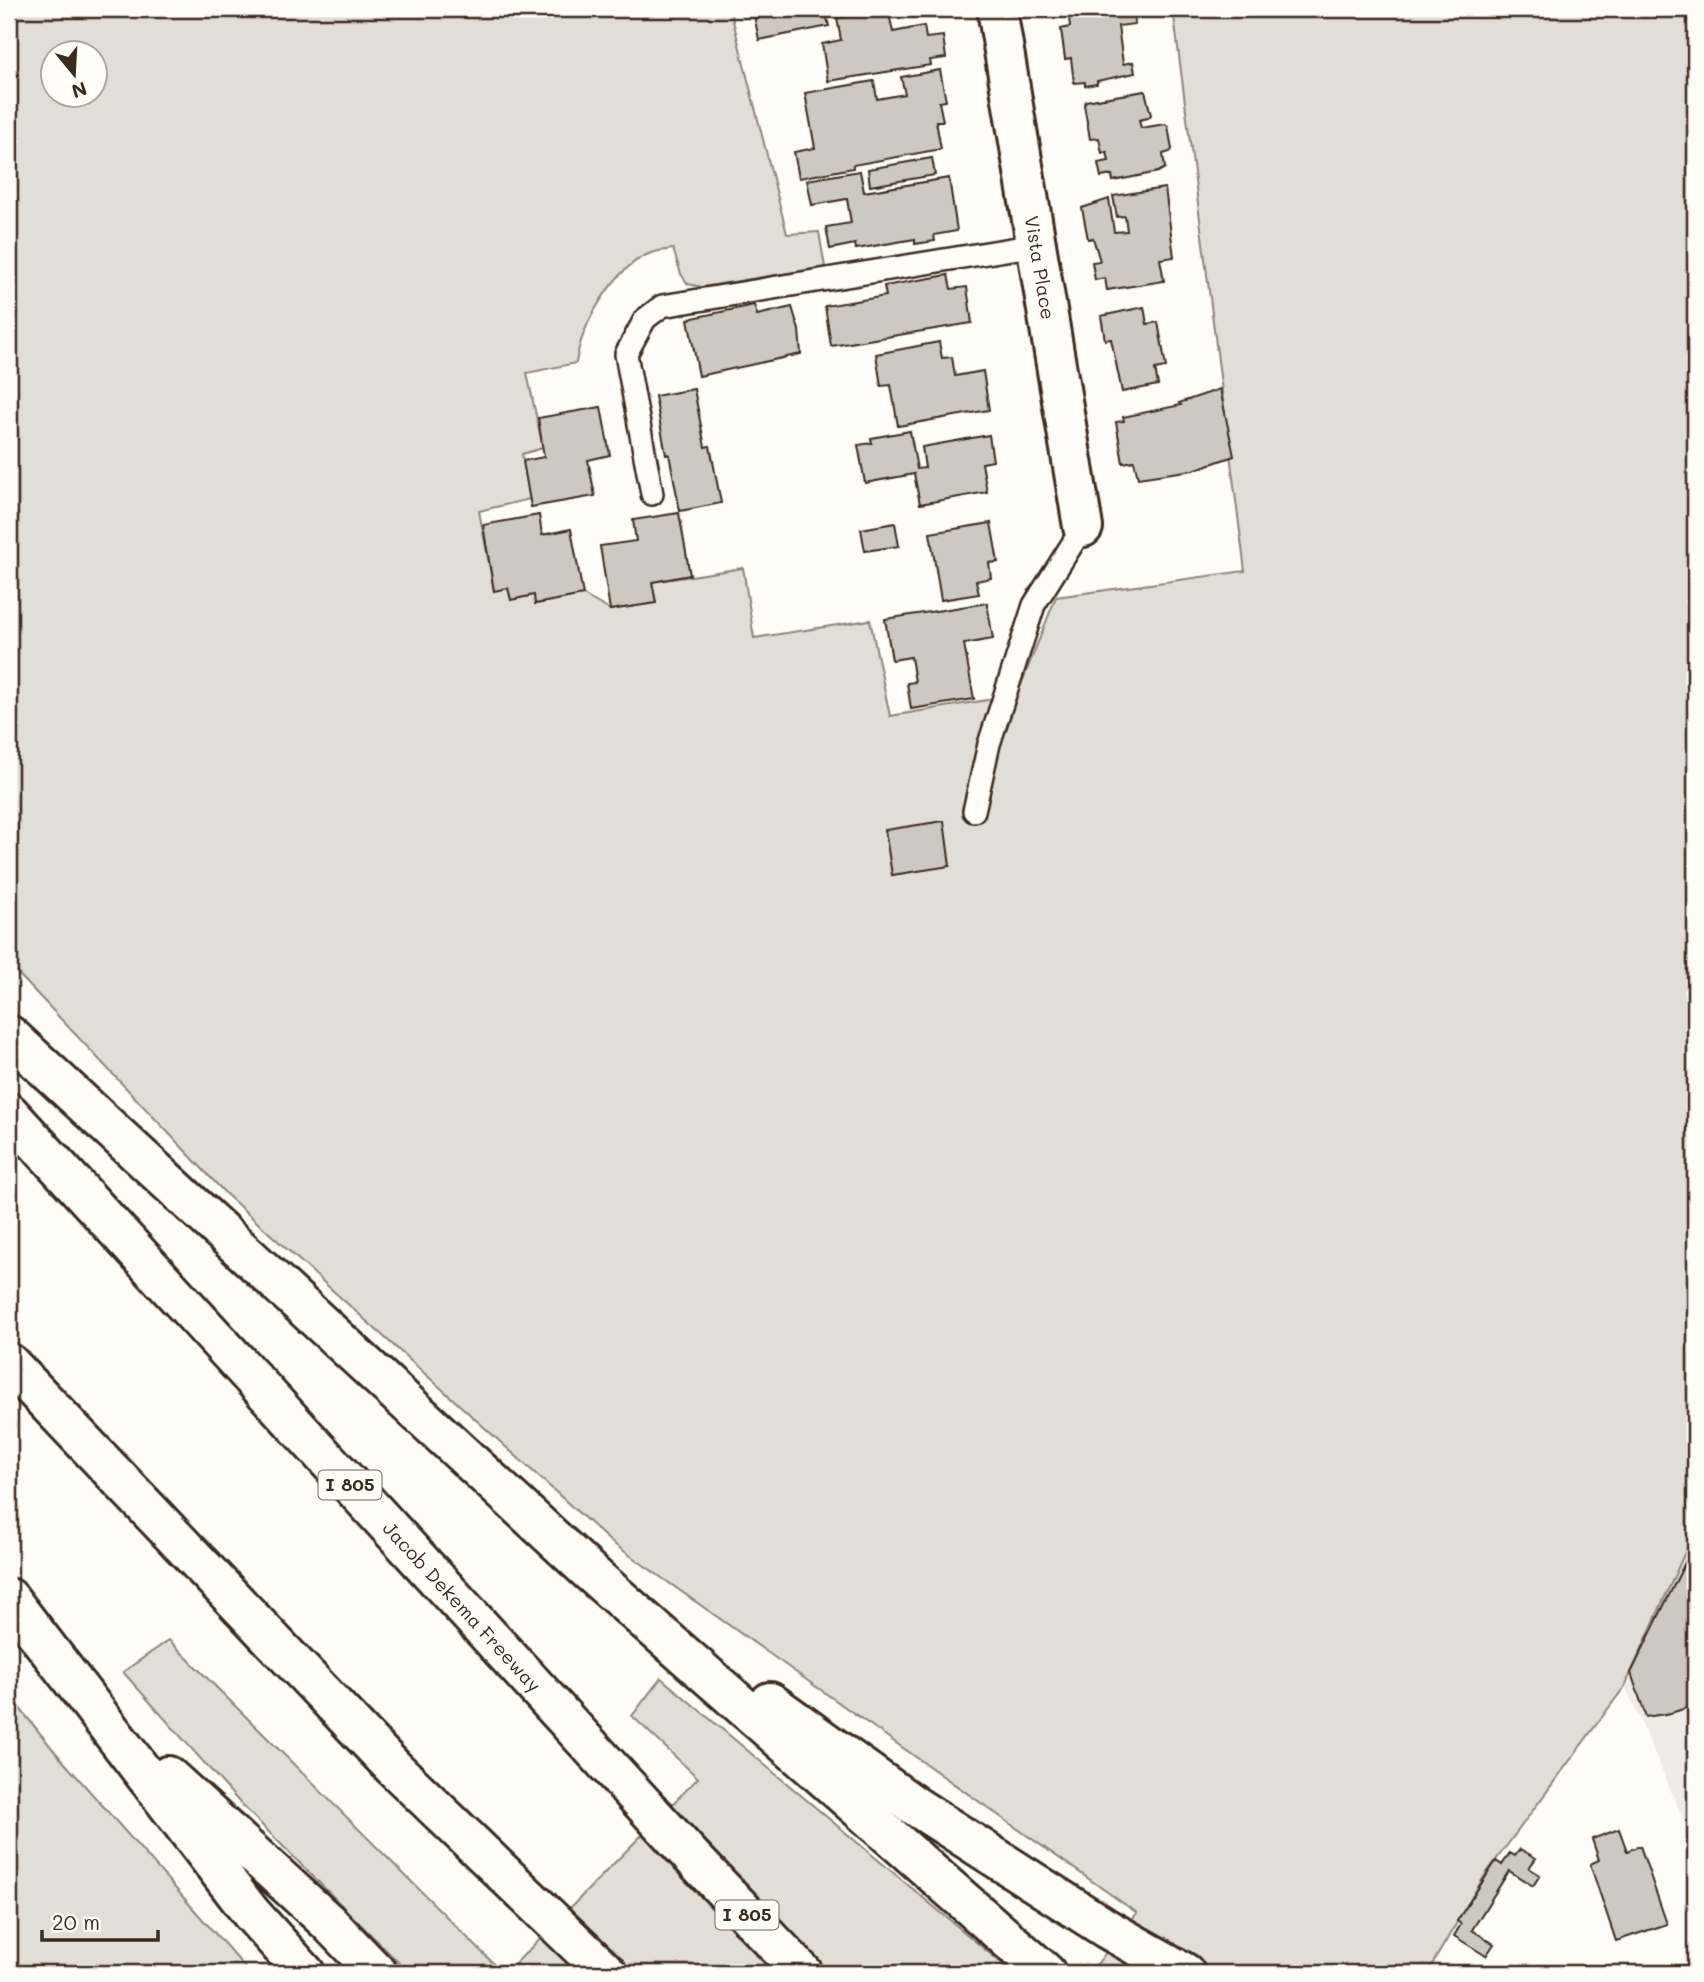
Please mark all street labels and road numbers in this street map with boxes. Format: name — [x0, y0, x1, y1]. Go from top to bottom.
street label: Vista Place — [1019, 214, 1061, 321]
road number: I 805 — [318, 1470, 382, 1500]
street label: Jacob Dekema Freeway — [378, 1516, 547, 1697]
road number: I 805 — [716, 1900, 778, 1929]

